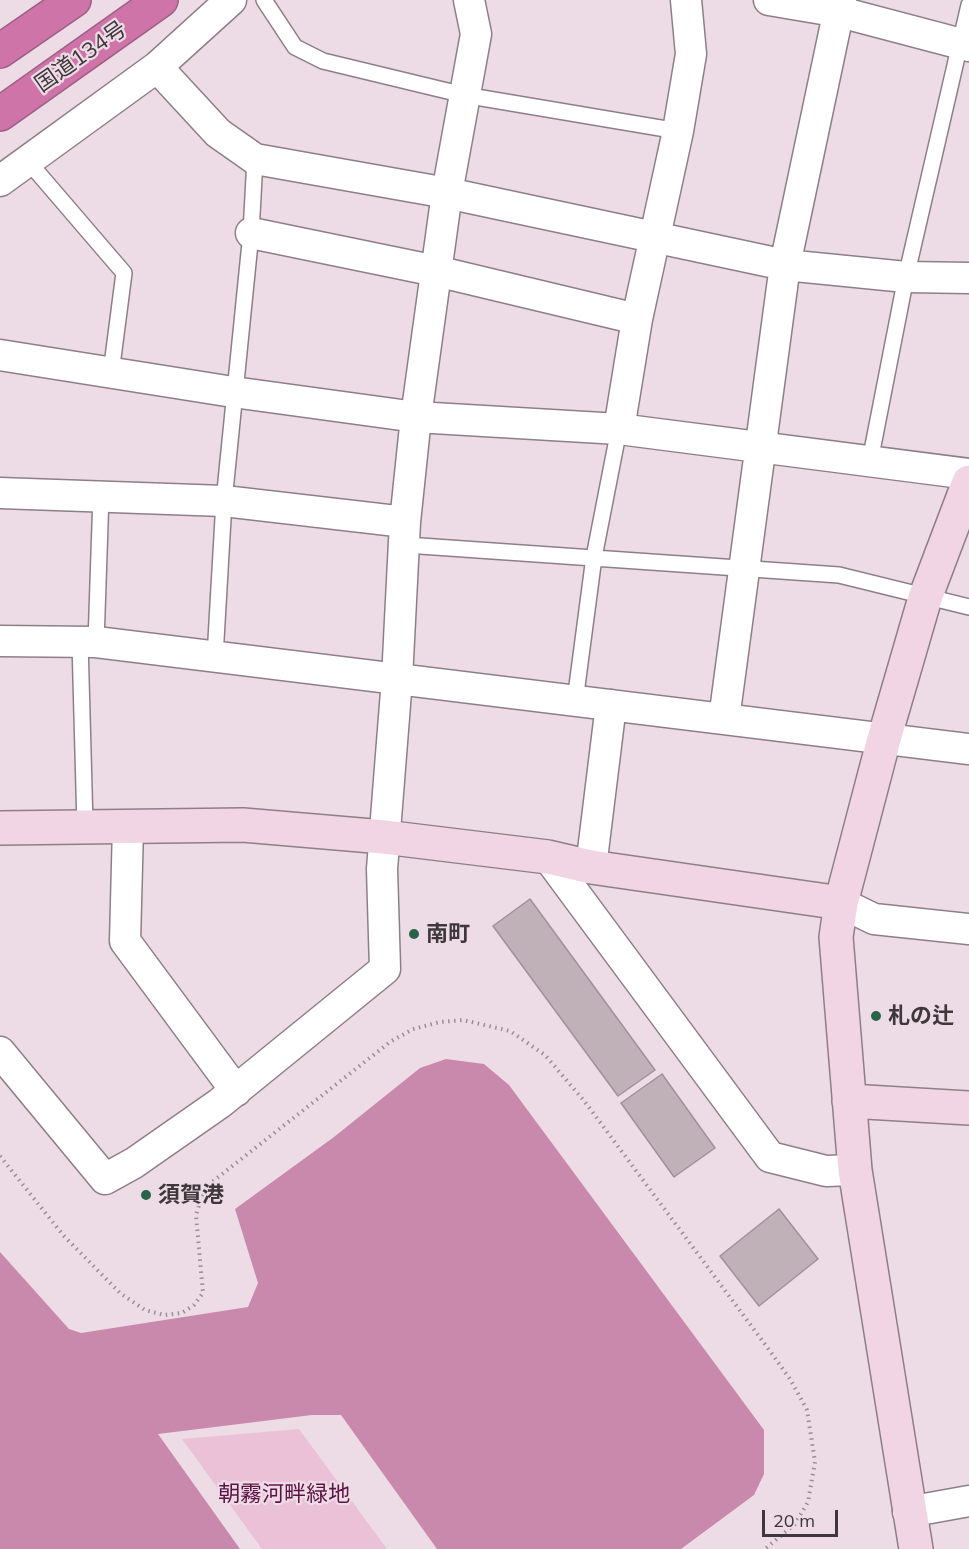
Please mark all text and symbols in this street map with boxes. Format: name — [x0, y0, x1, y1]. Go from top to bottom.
street label: 国道134号 — [30, 16, 132, 98]
place label: 南町 — [426, 921, 470, 947]
marker: 南町 — [407, 927, 421, 941]
place label: 札の辻 — [888, 1003, 954, 1029]
marker: 札の辻 — [869, 1009, 883, 1023]
place label: 須賀港 — [158, 1182, 224, 1208]
marker: 須賀港 — [139, 1188, 153, 1202]
park label: 朝霧河畔緑地 — [218, 1481, 350, 1507]
scale bar — [765, 1498, 842, 1536]
text: 20 m — [773, 1509, 815, 1532]

